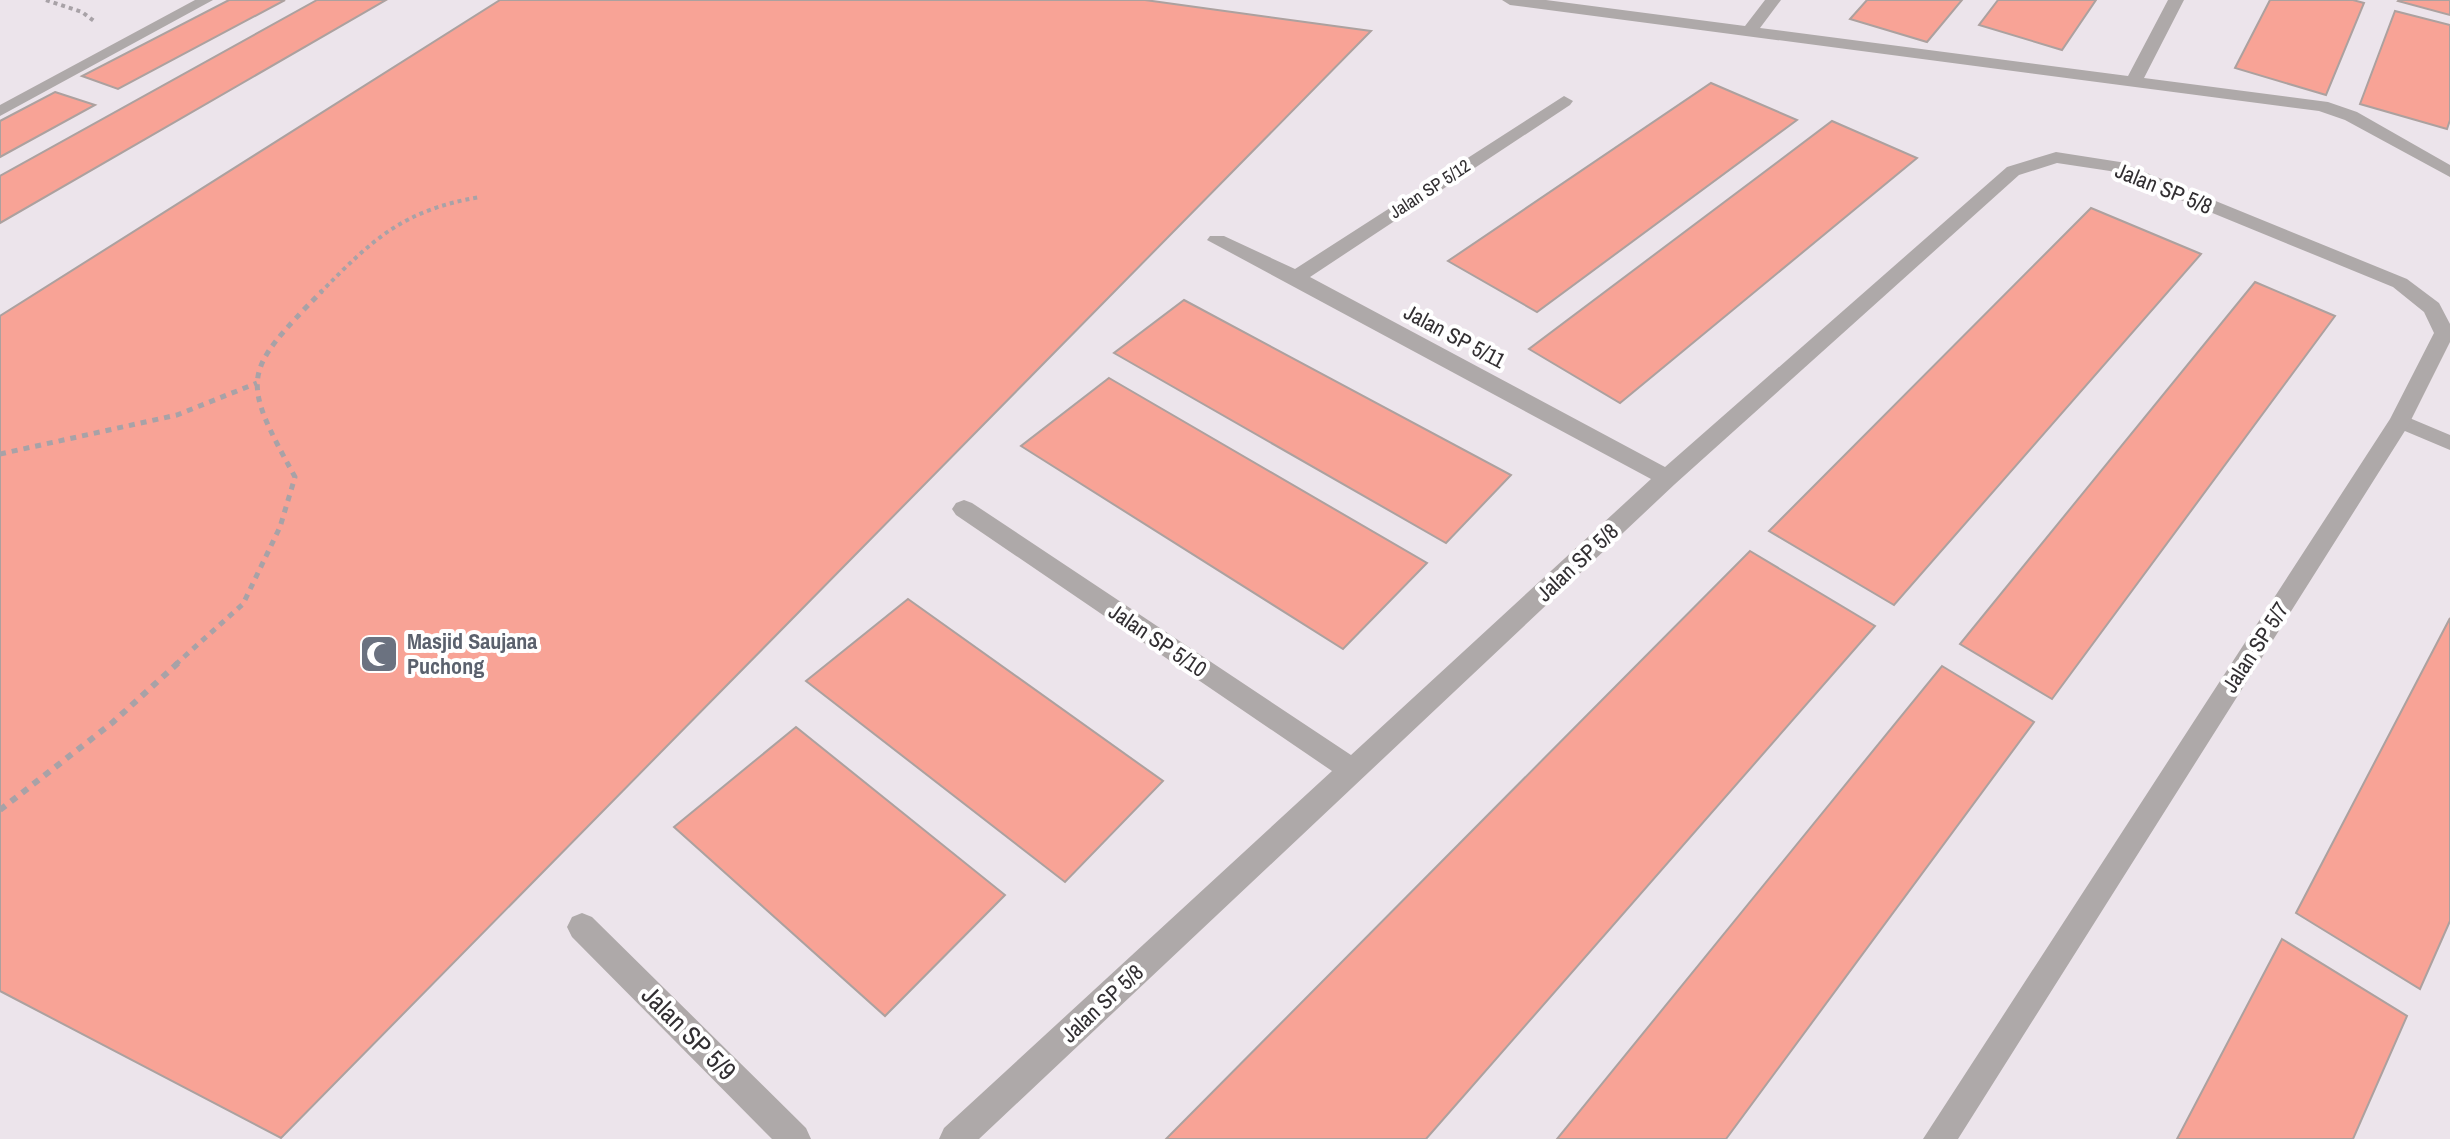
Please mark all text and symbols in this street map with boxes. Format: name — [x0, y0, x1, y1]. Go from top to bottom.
street label: Jalan SP 5/12 — [1384, 153, 1475, 224]
street label: Jalan SP 5/8 — [2111, 155, 2217, 221]
street label: Jalan SP 5/11 — [1399, 297, 1511, 375]
street label: Jalan SP 5/8 — [1529, 516, 1625, 608]
street label: Jalan SP 5/10 — [1103, 596, 1213, 684]
street label: Jalan SP 5/7 — [2215, 596, 2295, 698]
place label: Masjid Saujana Puchong — [407, 626, 537, 681]
mosque icon: Masjid Saujana Puchong — [358, 633, 400, 675]
street label: Jalan SP 5/8 — [1054, 957, 1150, 1049]
street label: Jalan SP 5/9 — [634, 978, 744, 1088]

